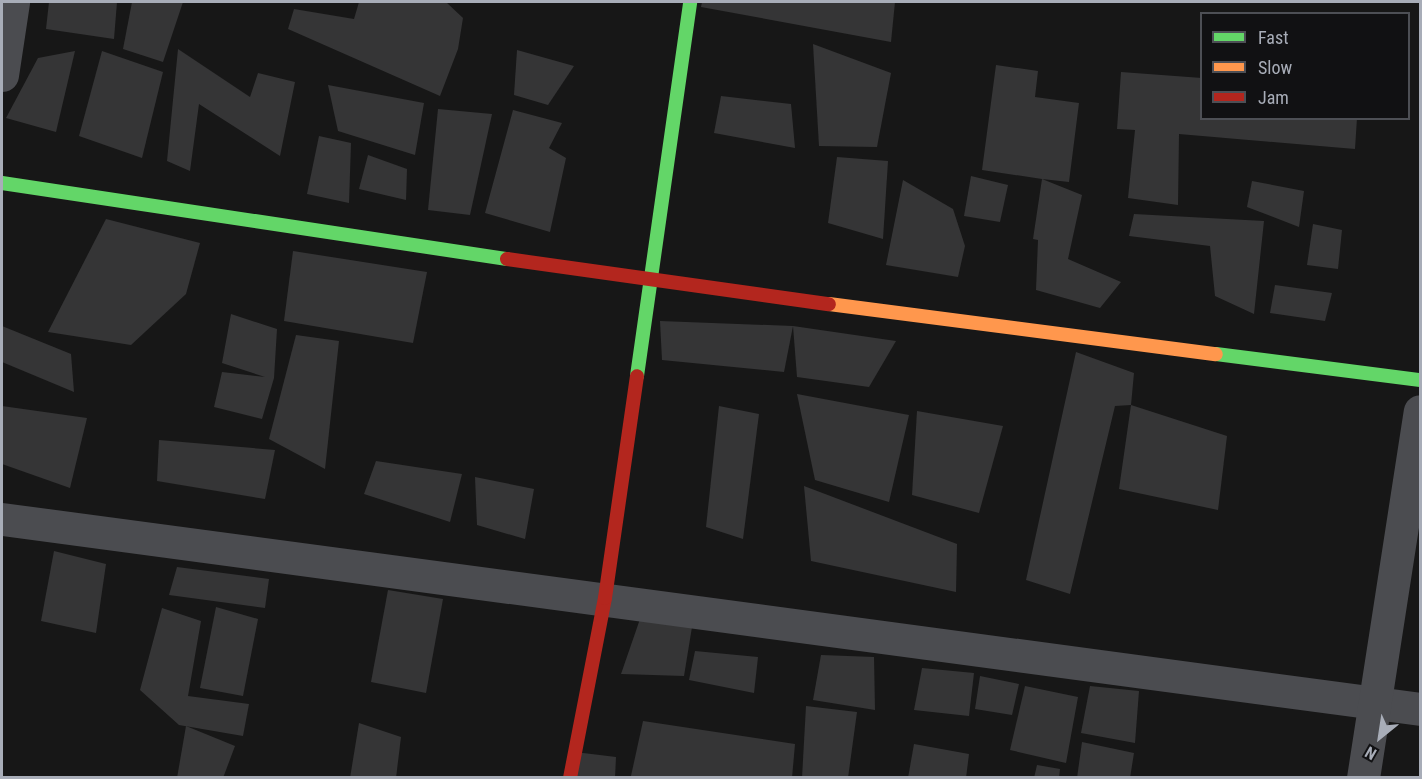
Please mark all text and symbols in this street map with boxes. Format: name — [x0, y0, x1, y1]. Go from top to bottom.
legend — [1200, 12, 1410, 120]
text: Fast — [1258, 27, 1289, 48]
text: Slow — [1258, 57, 1292, 78]
text: Jam — [1258, 87, 1289, 108]
north arrow — [1350, 707, 1410, 767]
text: N — [1362, 742, 1380, 764]

